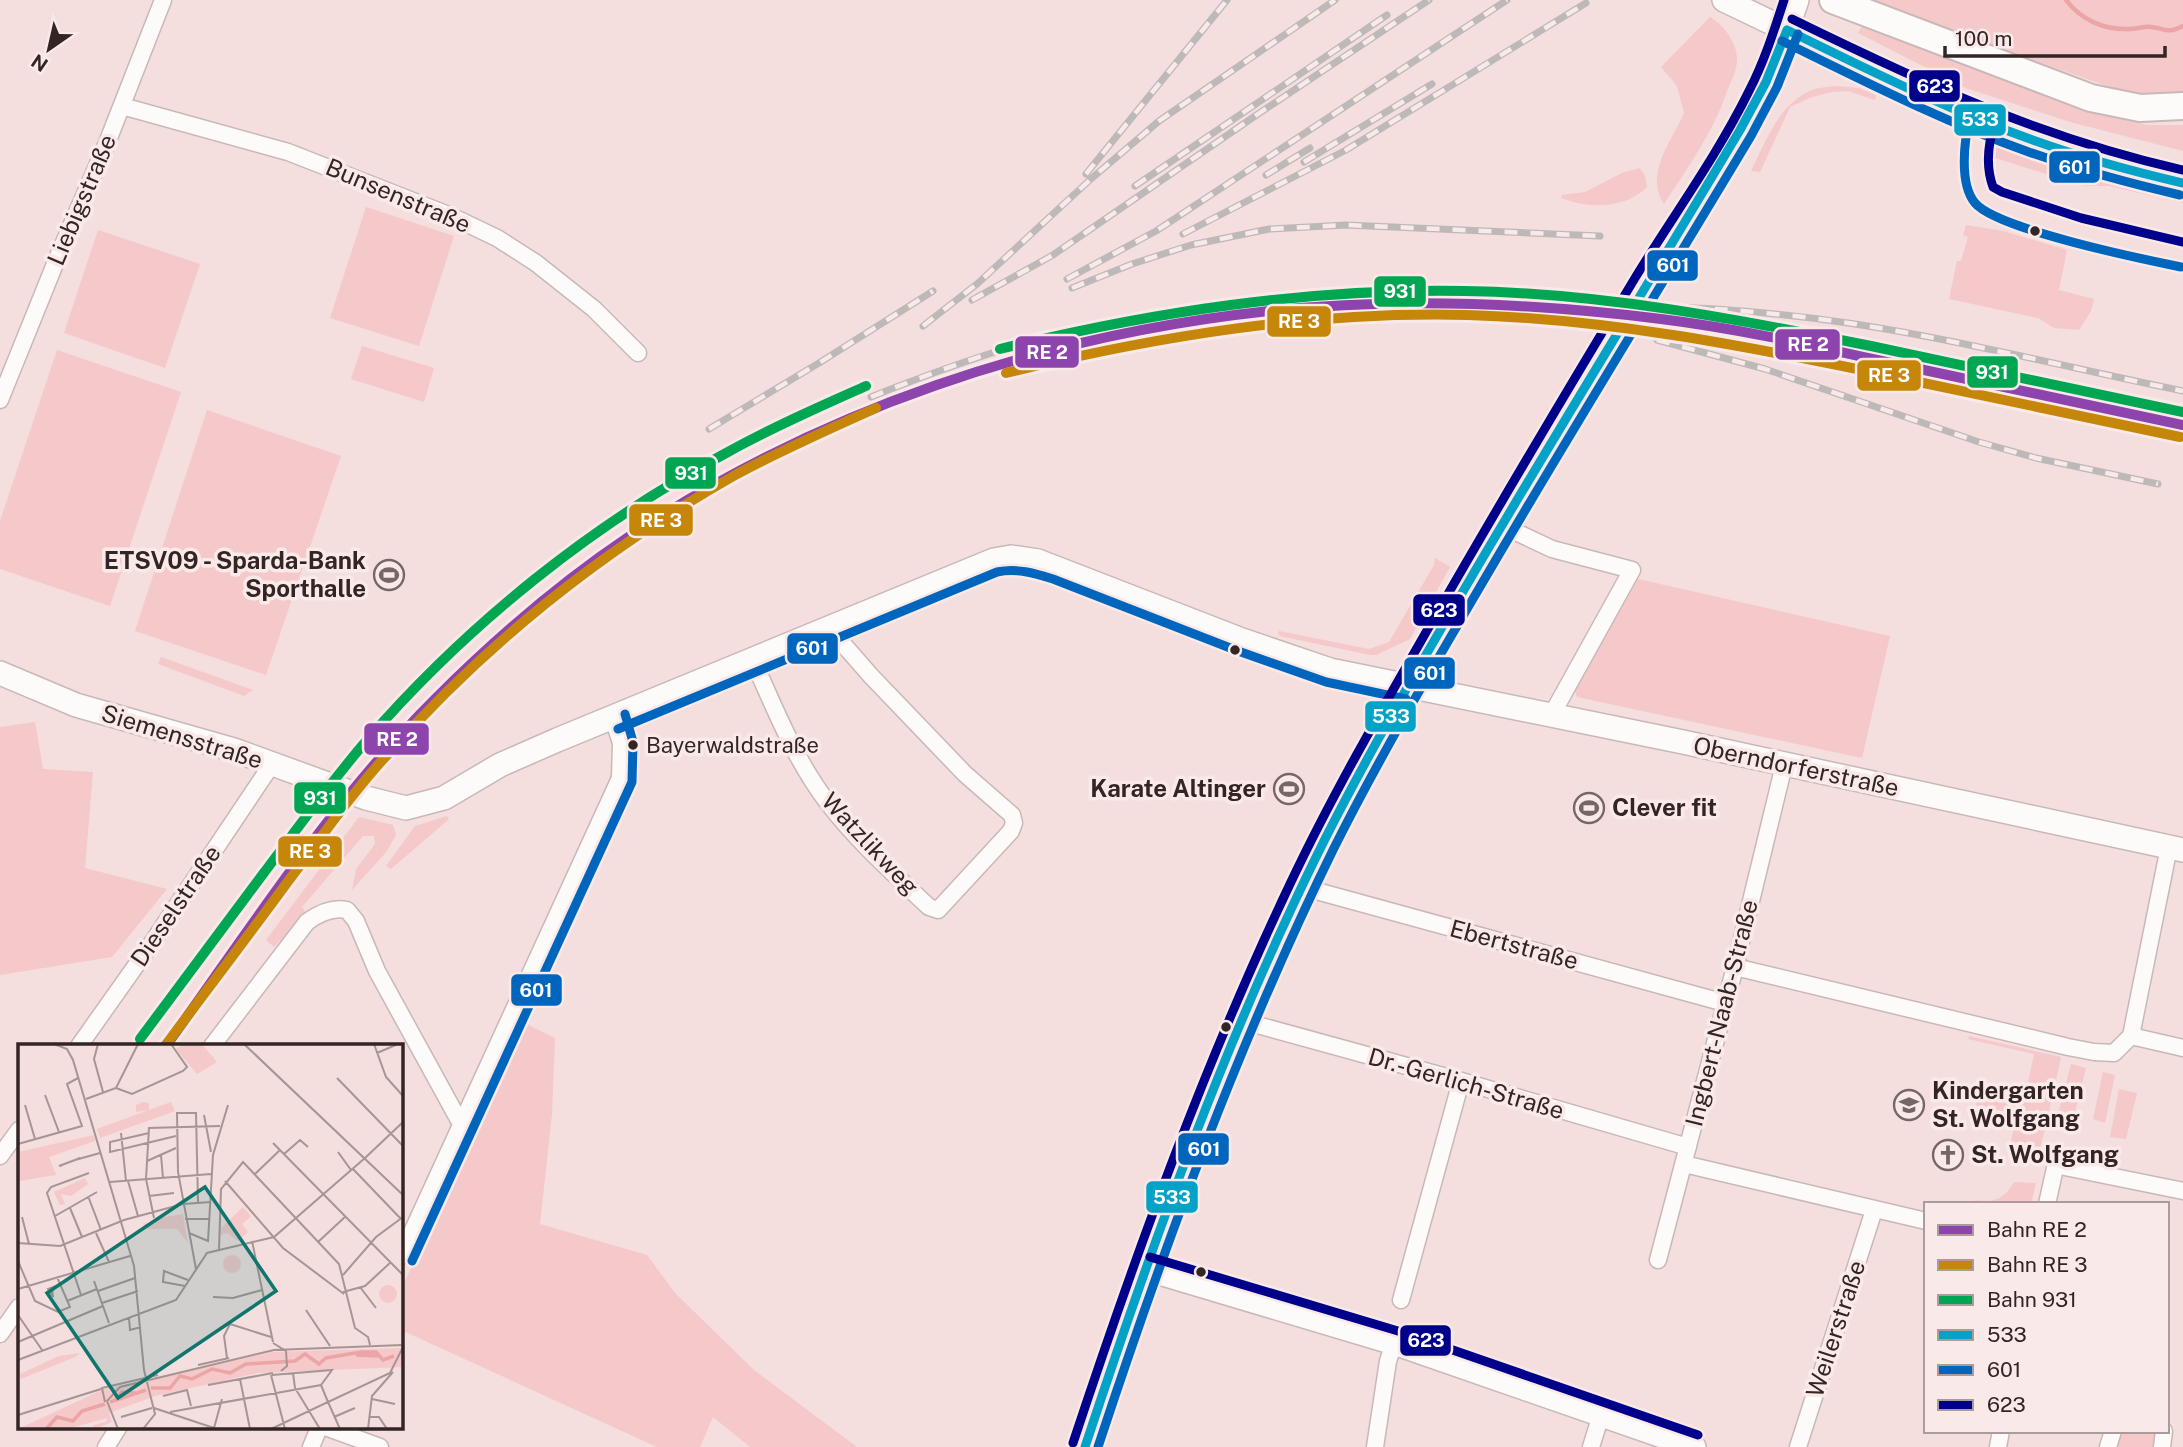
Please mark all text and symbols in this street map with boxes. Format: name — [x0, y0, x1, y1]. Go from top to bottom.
north arrow — [14, 14, 84, 84]
scale bar — [1945, 14, 2166, 58]
text: 100 m — [1955, 26, 2012, 51]
text: N — [27, 50, 52, 76]
line badge: 623 — [1908, 69, 1961, 103]
text: 623 — [1916, 75, 1954, 97]
line badge: 533 — [1953, 103, 2007, 137]
text: 533 — [1961, 108, 1999, 130]
street label: Liebigstraße — [41, 130, 121, 269]
line badge: 601 — [2048, 150, 2101, 184]
street label: Bunsenstraße — [322, 152, 475, 238]
text: 601 — [2059, 156, 2091, 178]
unlabelled marker — [2028, 224, 2042, 238]
line badge: 601 — [1646, 249, 1699, 282]
text: 601 — [1657, 254, 1689, 276]
line badge: 931 — [1373, 275, 1427, 308]
text: 931 — [1383, 280, 1417, 302]
line badge: RE 3 — [1266, 305, 1332, 338]
text: RE 3 — [1278, 310, 1320, 332]
line badge: RE 2 — [1774, 328, 1841, 361]
text: RE 2 — [1787, 333, 1829, 355]
line badge: RE 2 — [1014, 335, 1080, 369]
text: RE 2 — [1026, 341, 1068, 363]
line badge: 931 — [1966, 355, 2019, 389]
line badge: RE 3 — [1856, 359, 1922, 392]
text: 931 — [1975, 361, 2009, 383]
text: RE 3 — [1868, 364, 1910, 386]
line badge: 931 — [664, 456, 717, 490]
text: 931 — [674, 462, 708, 484]
line badge: RE 3 — [628, 503, 694, 537]
text: RE 3 — [640, 509, 682, 531]
place label: ETSV09 - Sparda-Bank Sporthalle — [104, 546, 366, 602]
sports icon: ETSV09 - Sparda-Bank Sporthalle — [372, 558, 406, 592]
line badge: 623 — [1412, 593, 1466, 627]
text: 623 — [1420, 599, 1458, 621]
line badge: 601 — [786, 632, 839, 665]
text: 601 — [796, 637, 828, 659]
unlabelled marker — [1228, 643, 1242, 657]
line badge: 601 — [1403, 656, 1456, 690]
text: 601 — [1414, 662, 1446, 684]
street label: Siemensstraße — [98, 698, 266, 774]
line badge: 533 — [1364, 700, 1417, 733]
text: 533 — [1372, 705, 1410, 727]
line badge: RE 2 — [363, 722, 430, 756]
text: RE 2 — [376, 728, 418, 750]
street label: Oberndorferstraße — [1691, 731, 1902, 801]
place label: Bayerwaldstraße — [646, 732, 819, 758]
marker: Bayerwaldstraße — [626, 738, 640, 752]
sports icon: Karate Altinger — [1272, 772, 1306, 806]
place label: Karate Altinger — [1090, 774, 1266, 802]
line badge: 931 — [293, 781, 347, 815]
street label: Watzlikweg — [816, 786, 925, 900]
text: 931 — [303, 787, 337, 809]
sports icon: Clever fit — [1572, 791, 1606, 825]
place label: Clever fit — [1612, 793, 1717, 821]
line badge: RE 3 — [277, 835, 343, 868]
street label: Dieselstraße — [124, 840, 226, 971]
text: RE 3 — [289, 840, 331, 862]
street label: Ingbert-Naab-Straße — [1679, 896, 1763, 1129]
street label: Ebertstraße — [1447, 913, 1582, 975]
line badge: 601 — [510, 973, 563, 1007]
text: 601 — [520, 979, 552, 1001]
unlabelled marker — [1219, 1020, 1233, 1034]
street label: Dr.-Gerlich-Straße — [1365, 1042, 1567, 1124]
inset map — [18, 1044, 402, 1430]
place label: Kindergarten St. Wolfgang — [1932, 1076, 2084, 1132]
school or university icon: Kindergarten St. Wolfgang — [1892, 1088, 1926, 1122]
line badge: 601 — [1177, 1132, 1230, 1166]
text: 601 — [1188, 1138, 1220, 1160]
church icon: St. Wolfgang — [1931, 1138, 1965, 1172]
place label: St. Wolfgang — [1971, 1140, 2119, 1168]
line badge: 533 — [1145, 1180, 1199, 1214]
text: 533 — [1153, 1186, 1191, 1208]
legend — [1924, 1202, 2169, 1433]
text: Bahn RE 2 — [1987, 1217, 2087, 1242]
text: Bahn RE 3 — [1987, 1252, 2088, 1277]
street label: Weilerstraße — [1800, 1257, 1870, 1401]
unlabelled marker — [1194, 1265, 1208, 1279]
text: Bahn 931 — [1987, 1287, 2077, 1312]
text: 533 — [1987, 1322, 2027, 1347]
line badge: 623 — [1399, 1324, 1452, 1357]
text: 623 — [1407, 1329, 1445, 1351]
text: 601 — [1987, 1357, 2021, 1382]
text: 623 — [1987, 1392, 2026, 1417]

